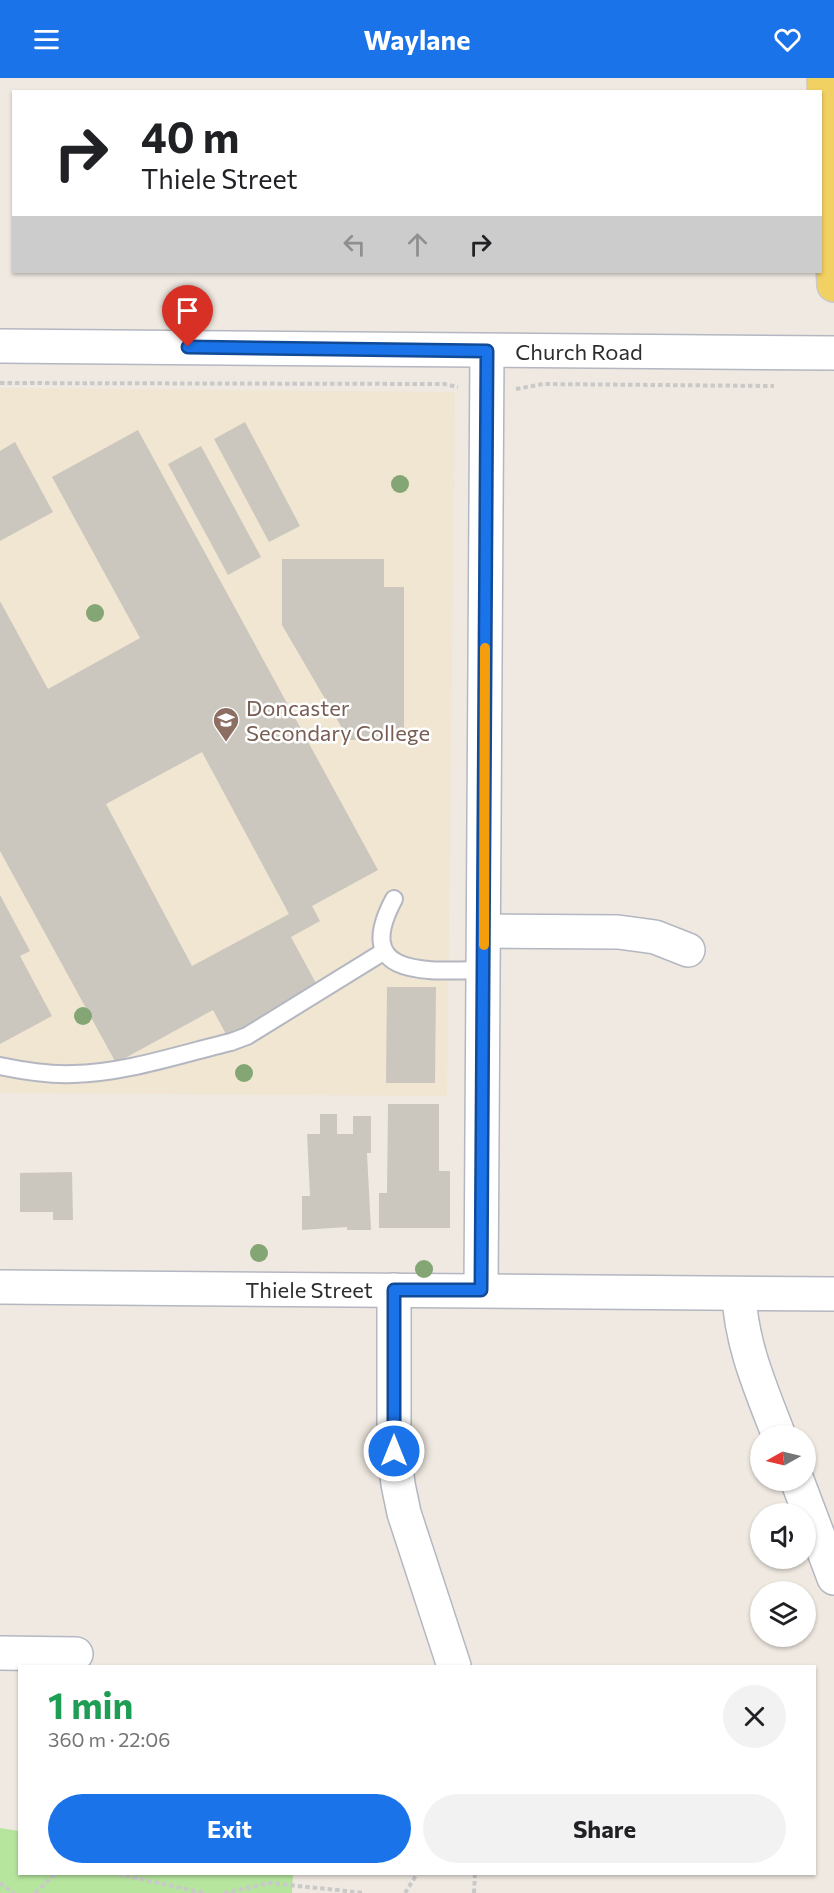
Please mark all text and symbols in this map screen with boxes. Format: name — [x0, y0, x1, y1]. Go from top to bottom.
icon: menu — [30, 23, 63, 56]
text: Waylane — [364, 23, 470, 56]
icon: heart — [771, 23, 804, 56]
text: 40 m — [141, 110, 239, 162]
icon: right — [42, 114, 120, 192]
text: Thiele Street — [141, 162, 298, 195]
icon: left — [338, 228, 371, 261]
icon: ahead — [401, 228, 434, 261]
icon: right — [464, 228, 497, 261]
pin — [162, 285, 213, 347]
icon: arrive — [171, 294, 204, 327]
street label: Church Road — [515, 338, 643, 365]
place label: Doncaster Secondary College — [246, 694, 430, 746]
school or university icon: Doncaster Secondary College — [211, 705, 241, 743]
street label: Thiele Street — [245, 1276, 373, 1303]
position arrow — [362, 1419, 426, 1483]
north arrow — [750, 1425, 816, 1491]
map controls — [750, 1425, 816, 1647]
button: sound — [750, 1503, 816, 1569]
button: layers — [750, 1581, 816, 1647]
text: 1 min — [48, 1682, 133, 1726]
button: close — [723, 1685, 786, 1748]
text: 360 m · 22:06 — [48, 1727, 170, 1751]
button: Exit — [48, 1794, 411, 1863]
button: Share — [423, 1794, 786, 1863]

